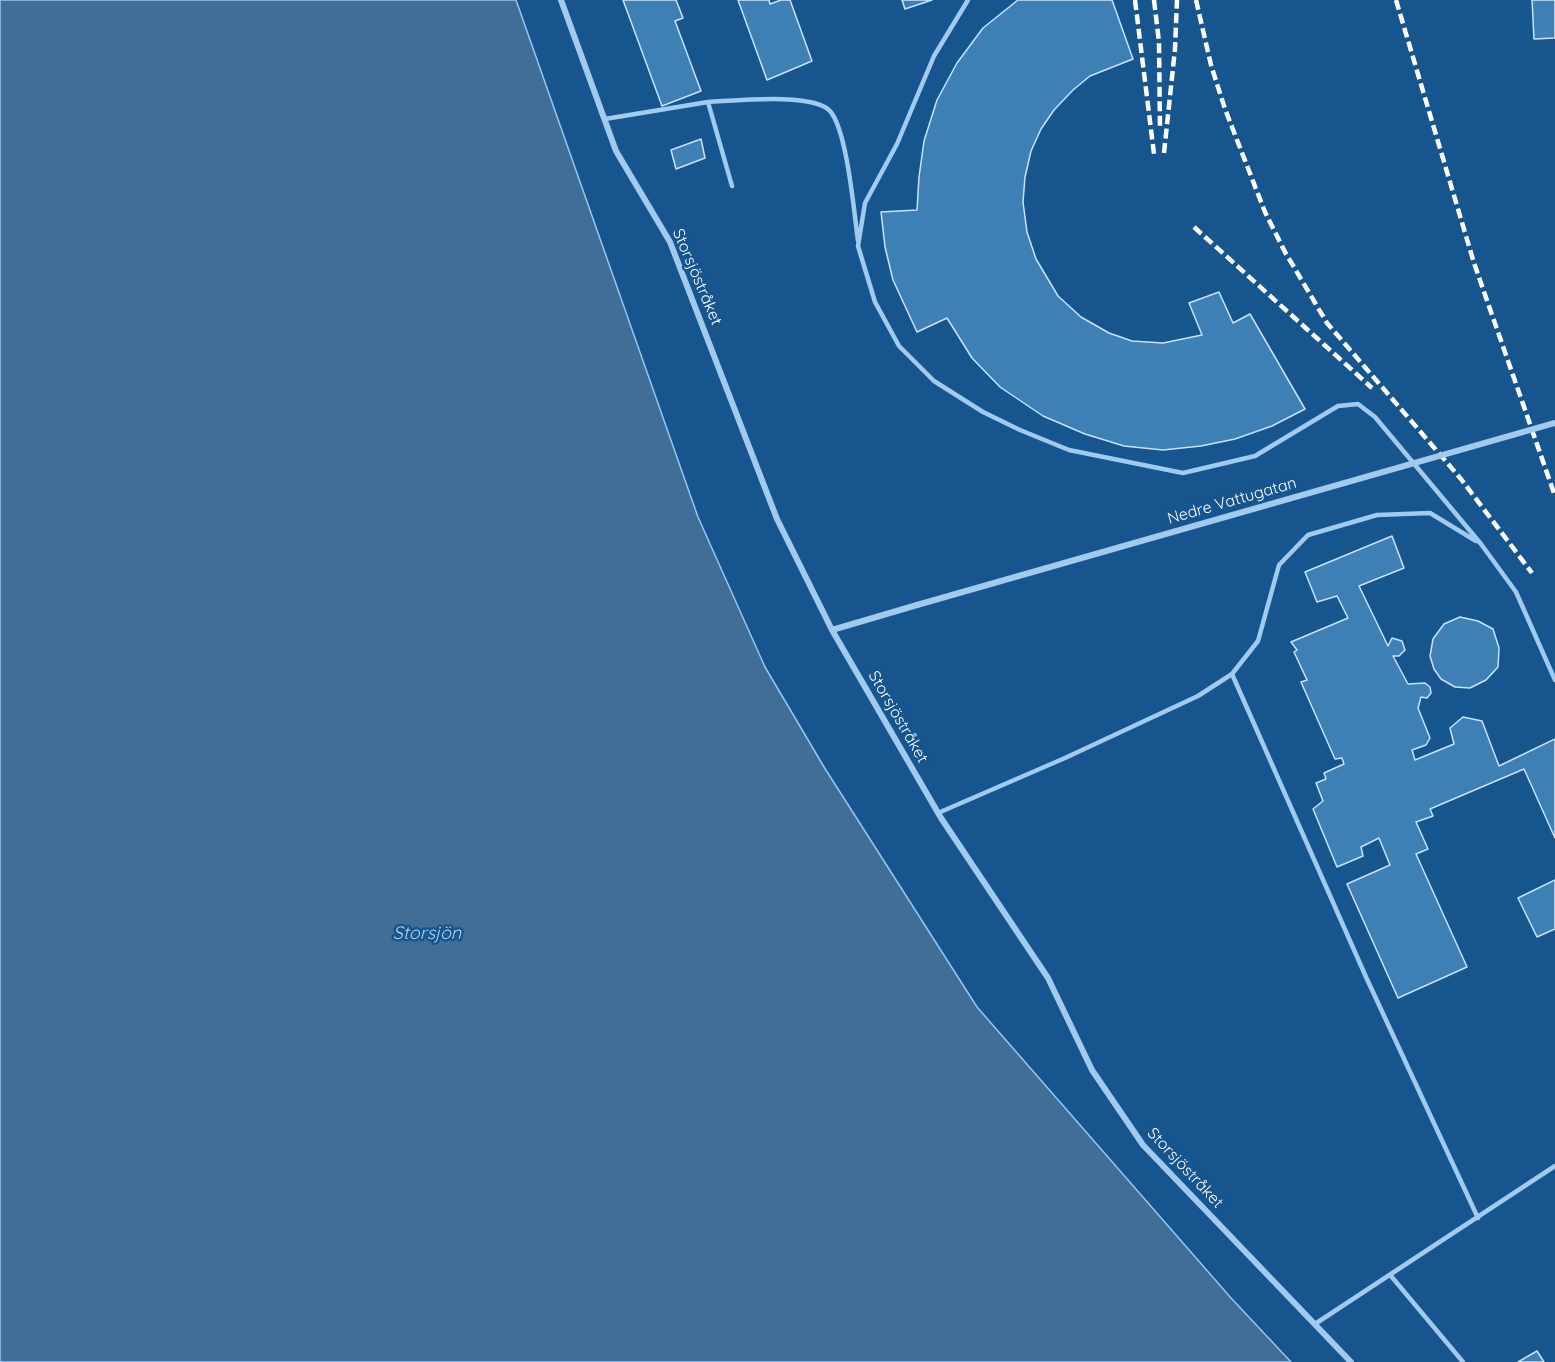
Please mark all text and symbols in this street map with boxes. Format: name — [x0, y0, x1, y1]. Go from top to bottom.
street label: Storsjöstråket — [668, 226, 726, 328]
street label: Nedre Vattugatan — [1165, 473, 1299, 529]
street label: Storsjöstråket — [864, 668, 932, 766]
water label: Storsjön — [393, 923, 461, 945]
street label: Storsjöstråket — [1143, 1124, 1227, 1212]

